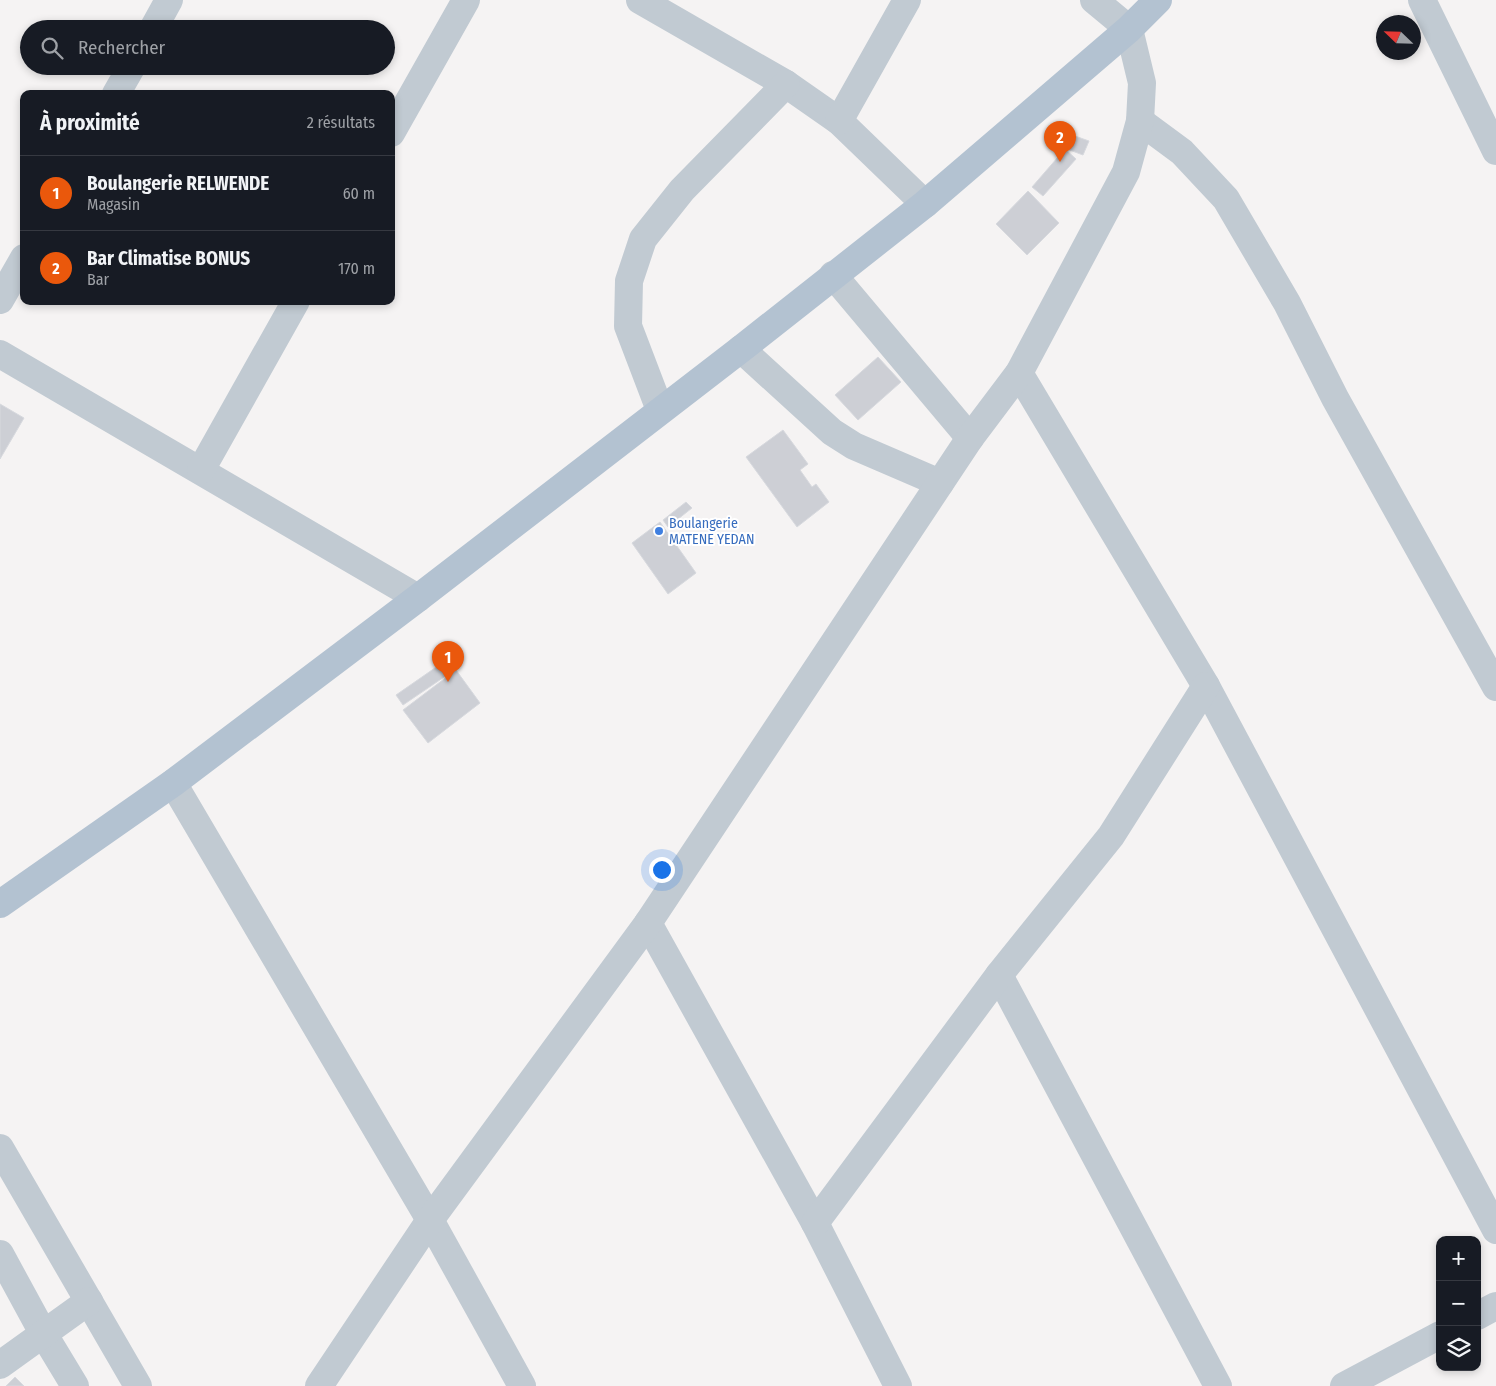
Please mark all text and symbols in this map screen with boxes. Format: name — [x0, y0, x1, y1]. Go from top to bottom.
north arrow — [1376, 15, 1421, 60]
search box — [20, 20, 395, 75]
icon: search — [38, 34, 66, 62]
text: Rechercher — [78, 36, 165, 59]
text: À proximité — [40, 110, 140, 136]
text: 2 résultats — [307, 113, 375, 132]
pin: 2 — [1044, 121, 1076, 162]
text: Boulangerie RELWENDE — [87, 172, 269, 195]
text: 1 — [53, 184, 59, 203]
text: 60 m — [343, 184, 375, 203]
text: Magasin — [87, 195, 140, 214]
text: Bar Climatise BONUS — [87, 247, 250, 270]
text: 2 — [52, 259, 60, 278]
text: 170 m — [338, 259, 375, 278]
text: Bar — [87, 270, 109, 289]
place label: Boulangerie MATENE YEDAN — [669, 515, 754, 548]
marker: Boulangerie MATENE YEDAN — [653, 525, 665, 537]
pin: 1 — [432, 641, 464, 682]
your location — [649, 857, 675, 883]
map controls — [1436, 1236, 1481, 1371]
button: + — [1436, 1236, 1481, 1281]
button: − — [1436, 1281, 1481, 1326]
button: layers — [1436, 1326, 1481, 1371]

